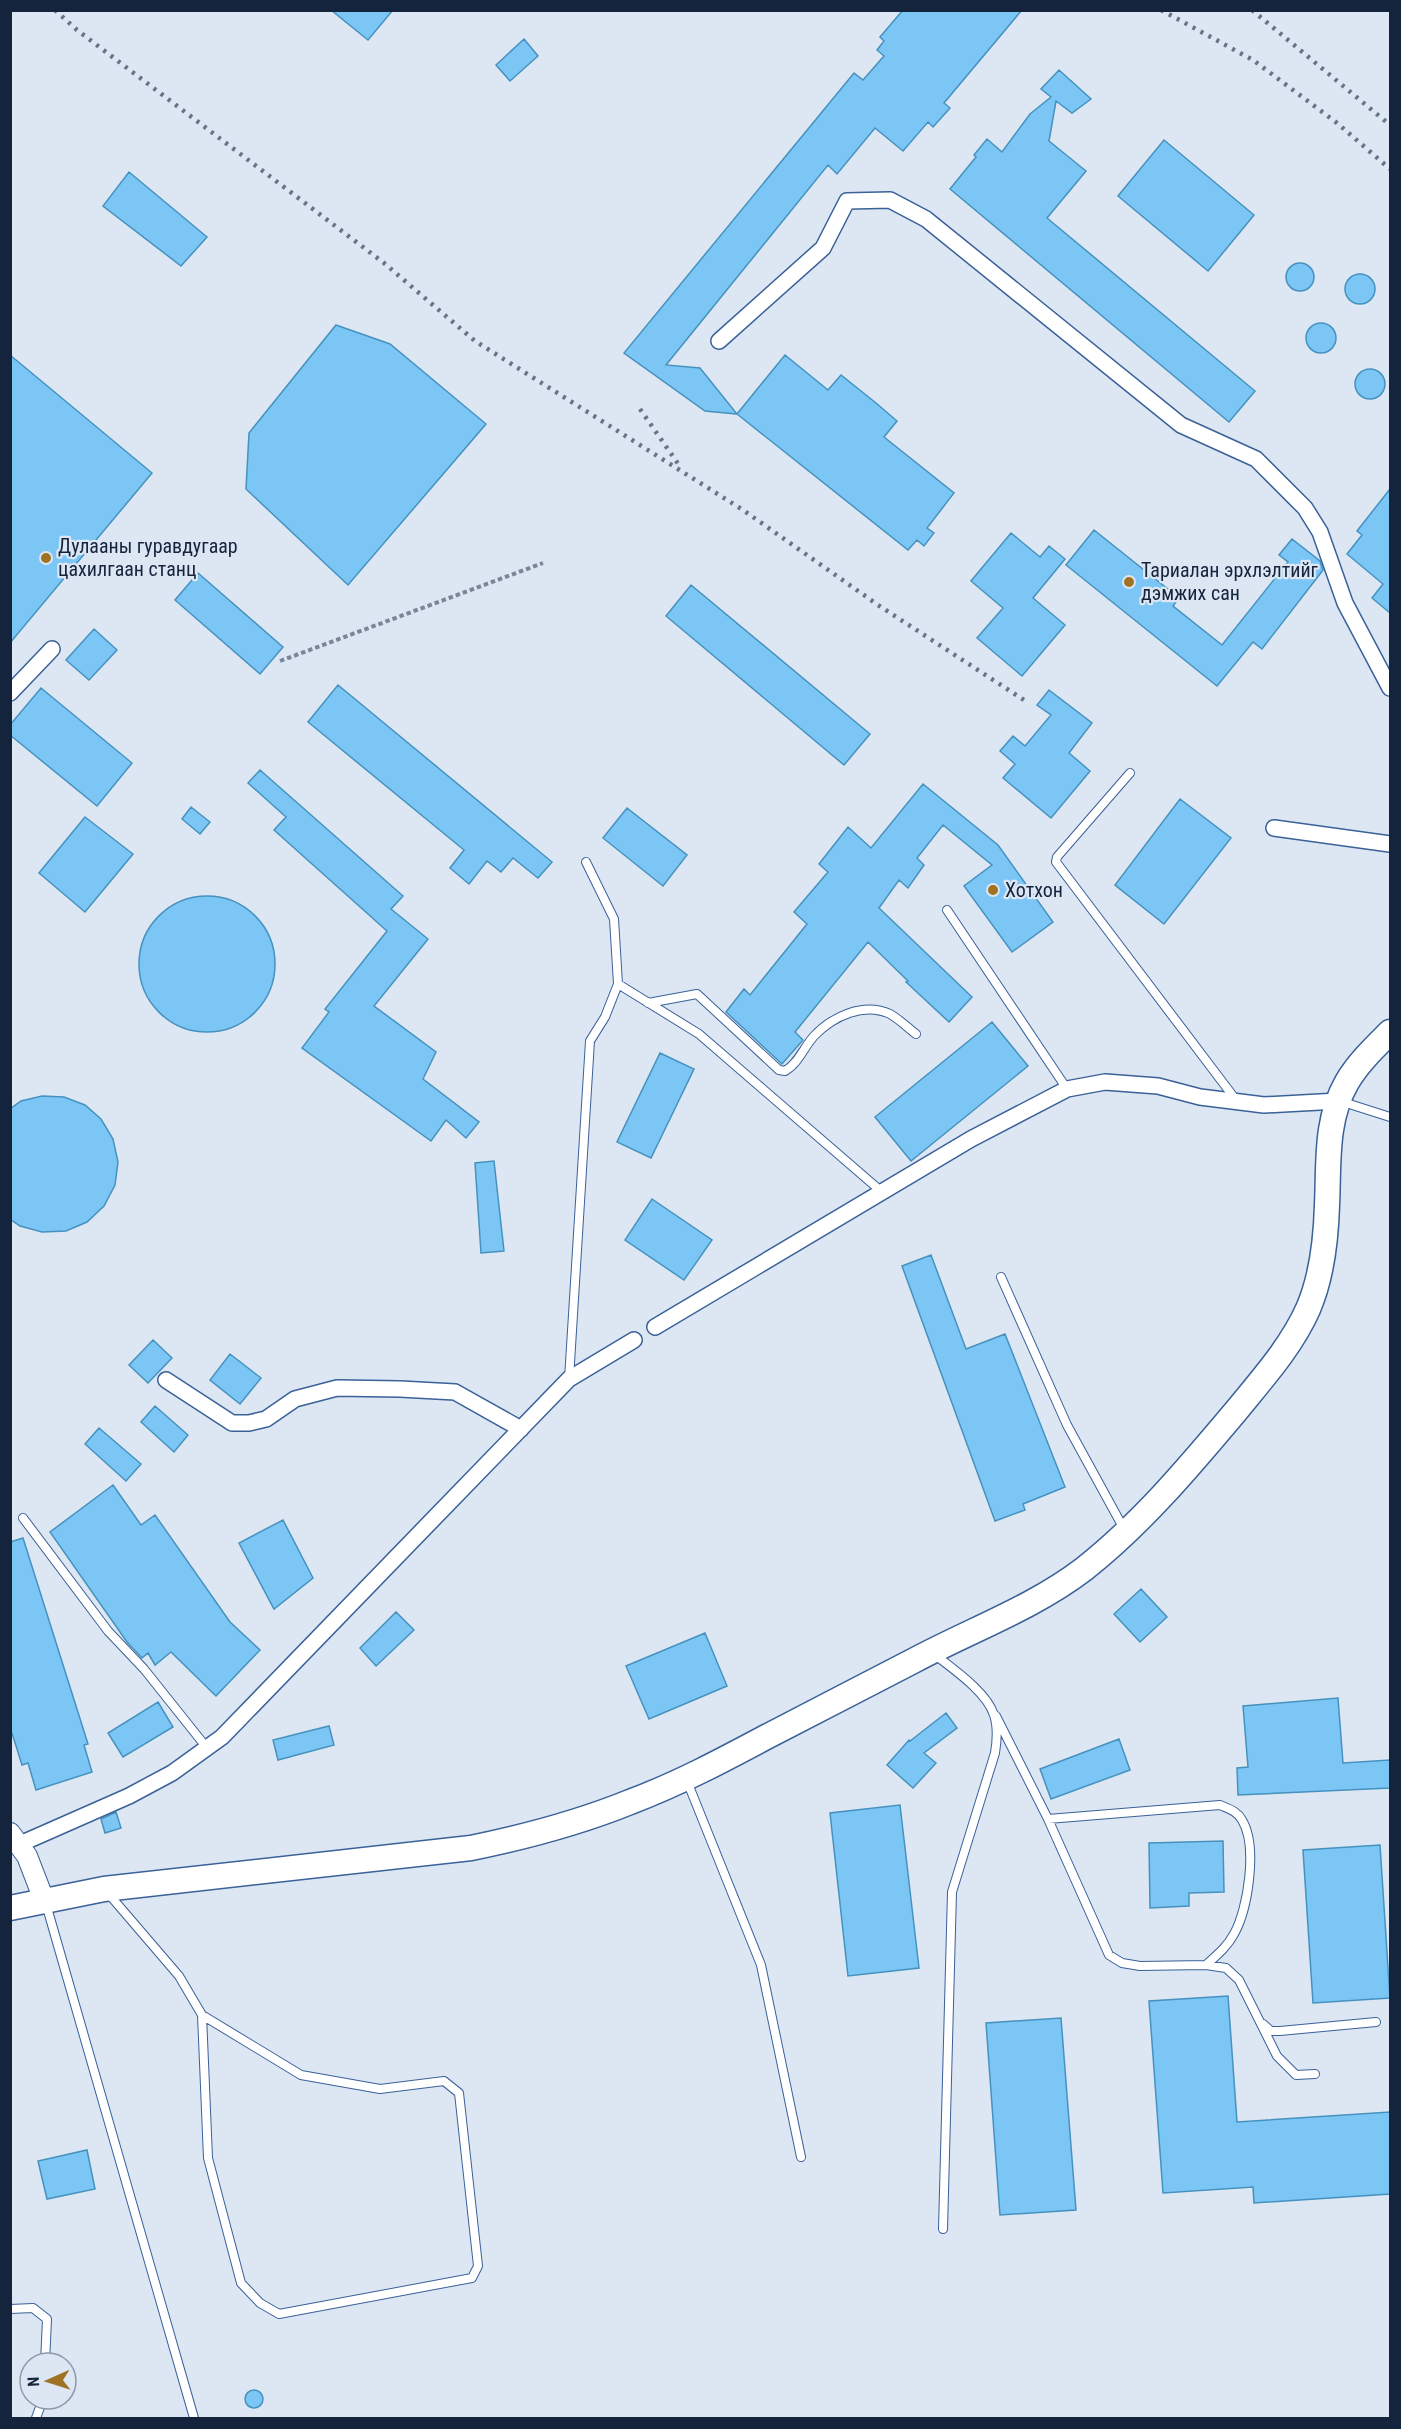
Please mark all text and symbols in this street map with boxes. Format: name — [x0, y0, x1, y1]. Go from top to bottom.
place label: Дулааны гуравдугаар цахилгаан станц — [58, 534, 238, 581]
marker: Дулааны гуравдугаар цахилгаан станц — [39, 551, 53, 565]
place label: Тариалан эрхлэлтийг дэмжих сан — [1141, 558, 1319, 605]
marker: Тариалан эрхлэлтийг дэмжих сан — [1122, 575, 1136, 589]
place label: Хотхон — [1005, 878, 1063, 902]
marker: Хотхон — [986, 883, 1000, 897]
north arrow — [18, 2351, 78, 2411]
text: N — [24, 2376, 43, 2387]

